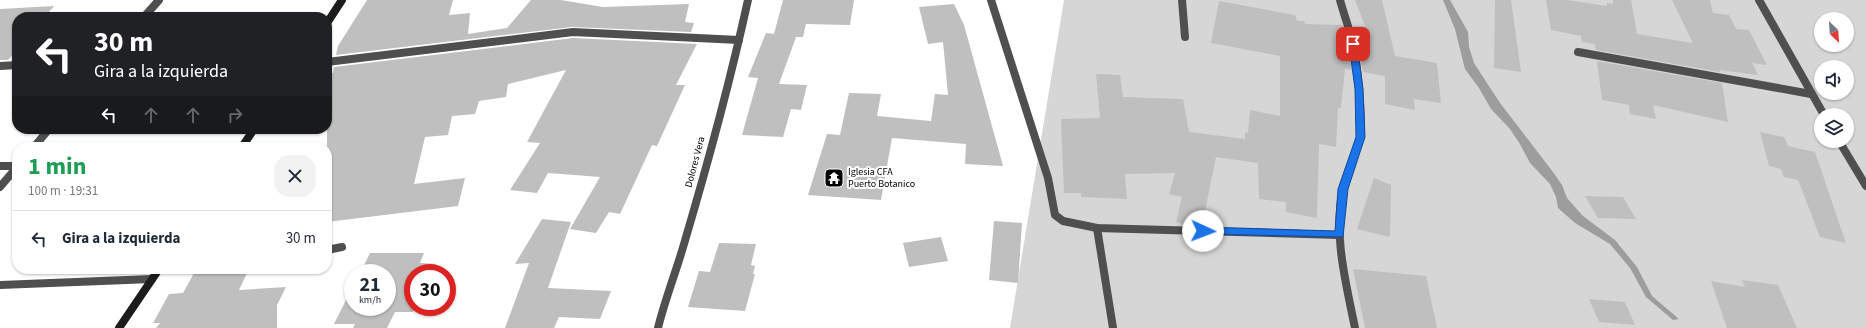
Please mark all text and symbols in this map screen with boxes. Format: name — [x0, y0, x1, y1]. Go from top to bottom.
north arrow — [1814, 12, 1854, 52]
map controls — [1814, 12, 1854, 148]
text: 30 m — [94, 22, 153, 62]
pin — [1336, 27, 1370, 61]
icon: left — [28, 28, 80, 80]
icon: arrive — [1342, 33, 1364, 55]
text: Gira a la izquierda — [94, 59, 228, 84]
button: sound — [1814, 60, 1854, 100]
icon: left — [98, 104, 120, 126]
icon: ahead — [140, 104, 162, 126]
icon: ahead — [182, 104, 204, 126]
icon: right — [224, 104, 246, 126]
button: layers — [1814, 108, 1854, 148]
street label: Dolores Vera — [681, 135, 709, 189]
text: 1 min — [28, 149, 86, 184]
button: close — [274, 155, 316, 197]
place label: Iglesia CFA Puerto Botanico — [848, 165, 915, 191]
temple icon: Iglesia CFA Puerto Botanico — [823, 167, 845, 189]
text: 100 m · 19:31 — [28, 182, 98, 200]
position arrow — [1182, 210, 1224, 252]
icon: left — [28, 228, 50, 250]
text: Gira a la izquierda — [62, 228, 181, 249]
text: 30 m — [286, 228, 316, 249]
speed limit sign: 30 — [404, 264, 456, 316]
text: 21 — [359, 271, 381, 299]
text: km/h — [359, 293, 381, 307]

